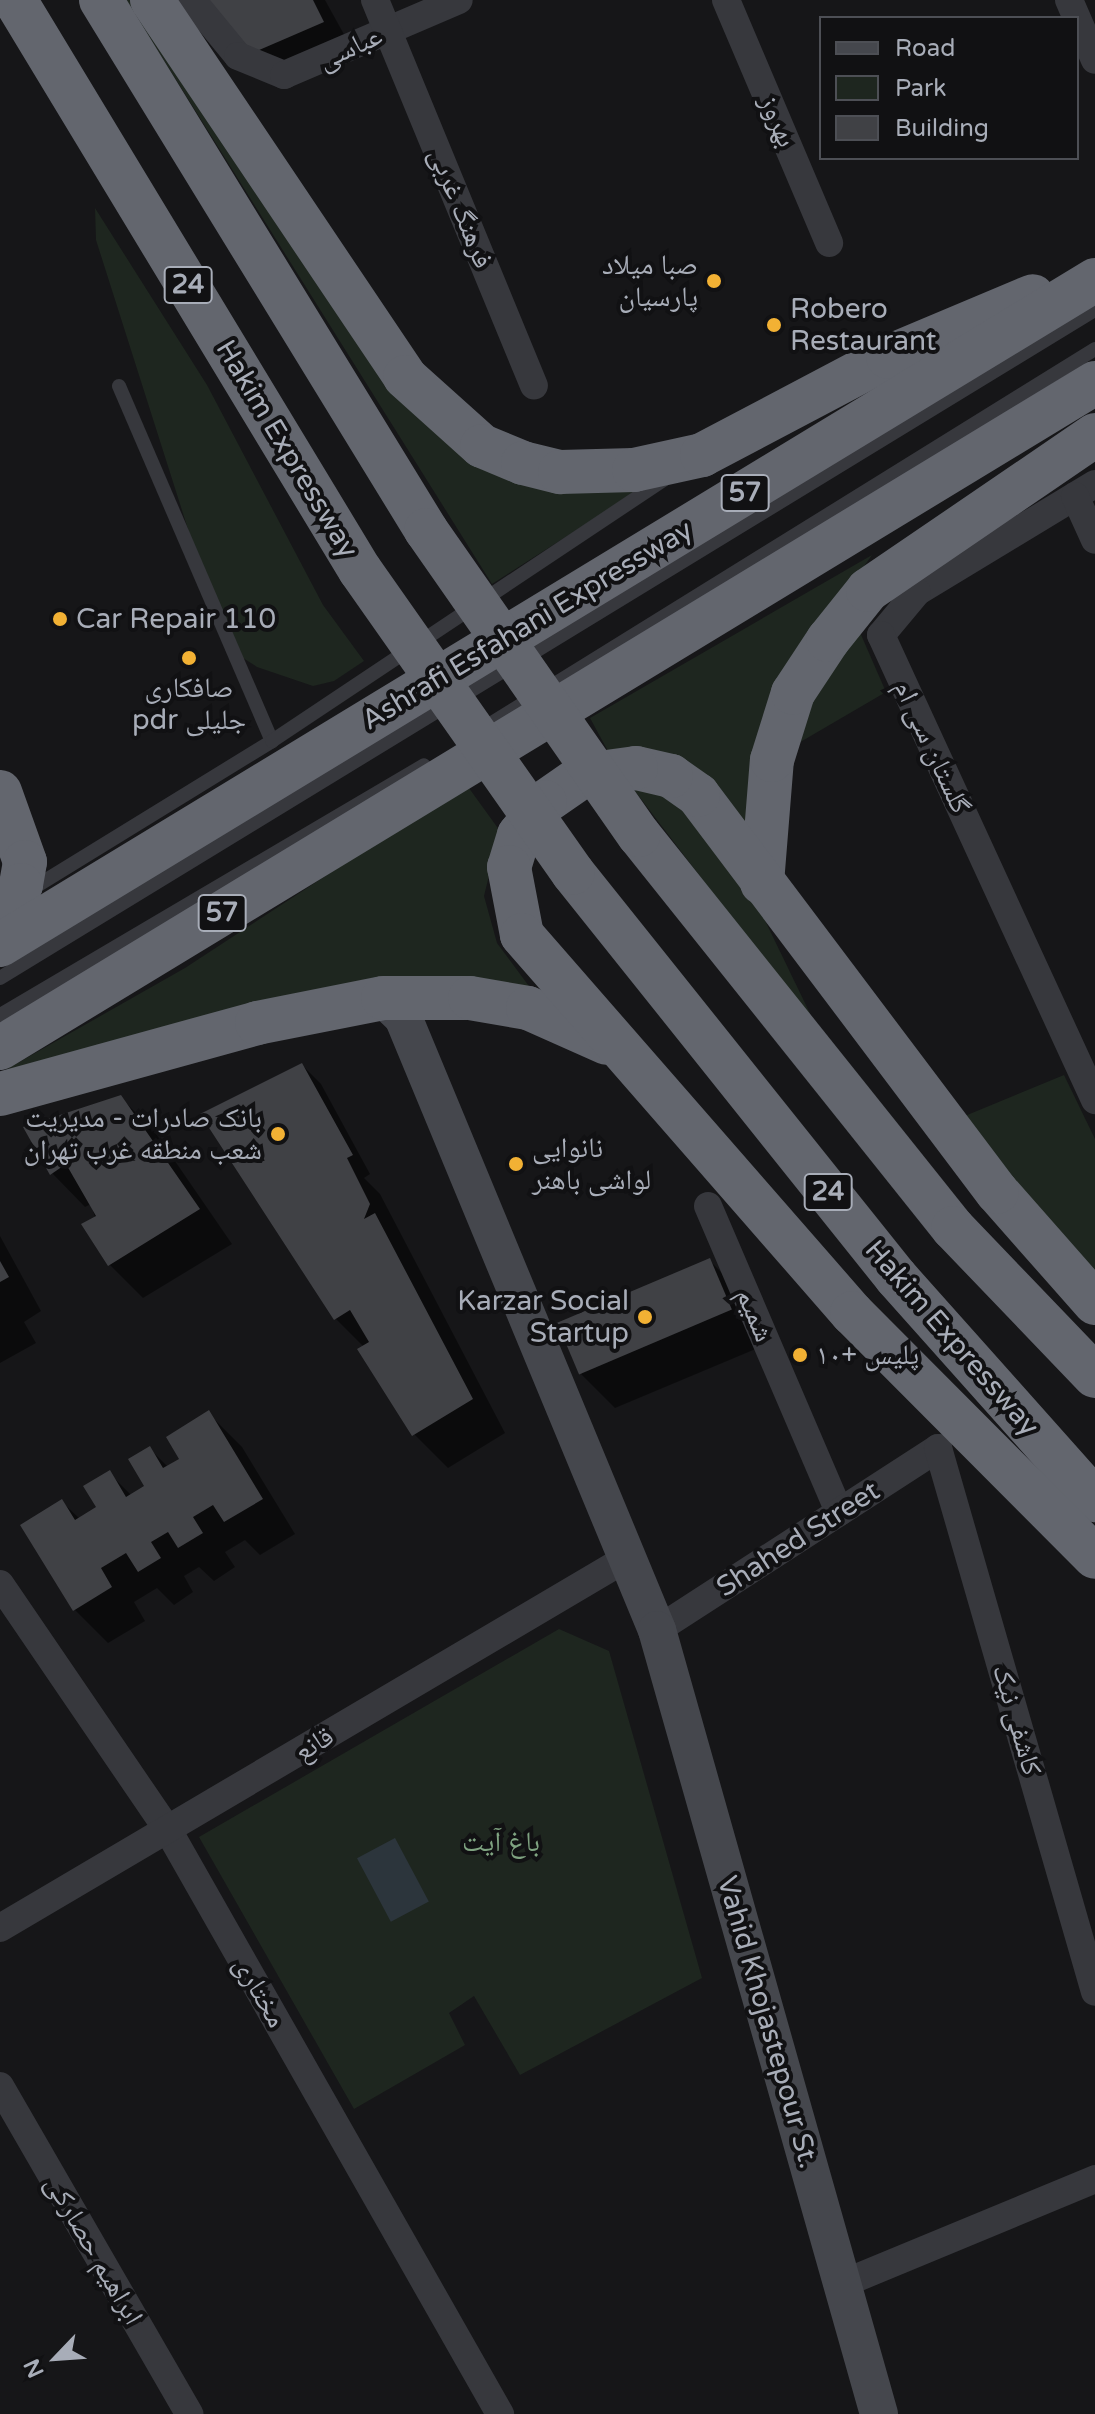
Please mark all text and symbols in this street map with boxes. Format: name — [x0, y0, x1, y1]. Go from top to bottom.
legend — [819, 16, 1079, 160]
street label: عباسی — [313, 19, 387, 77]
text: Road — [895, 34, 955, 63]
text: Park — [895, 74, 946, 103]
street label: بهروز — [752, 90, 804, 152]
text: Building — [895, 114, 989, 143]
street label: فرهنگ غربی — [422, 143, 500, 273]
place label: صبا میلاد پارسیان — [602, 248, 698, 314]
road number: 24 — [162, 263, 214, 307]
marker: صبا میلاد پارسیان — [705, 272, 723, 290]
place label: Robero Restaurant — [790, 292, 936, 358]
marker: Robero Restaurant — [765, 316, 783, 334]
street label: Hakim Expressway — [209, 334, 365, 564]
road number: 57 — [719, 471, 771, 515]
street label: Ashrafi Esfahani Expressway — [356, 513, 698, 737]
place label: Car Repair 110 — [76, 602, 276, 636]
marker: Car Repair 110 — [51, 610, 69, 628]
marker: صافکاری pdr جلیلی — [180, 649, 198, 667]
place label: صافکاری pdr جلیلی — [132, 671, 246, 737]
street label: گلستان سی ام — [887, 675, 977, 819]
road number: 57 — [196, 891, 248, 935]
place label: بانک صادرات - مدیریت شعب منطقه غرب تهران — [23, 1101, 262, 1167]
marker: بانک صادرات - مدیریت شعب منطقه غرب تهران — [269, 1125, 287, 1143]
place label: نانوایی لواشی باهنر — [532, 1131, 651, 1197]
marker: نانوایی لواشی باهنر — [507, 1155, 525, 1173]
road number: 24 — [802, 1170, 854, 1214]
street label: Hakim Expressway — [858, 1233, 1046, 1443]
street label: شمیم — [729, 1283, 781, 1347]
place label: Karzar Social Startup — [457, 1284, 629, 1350]
marker: Karzar Social Startup — [636, 1308, 654, 1326]
place label: پلیس +۱۰ — [816, 1338, 919, 1372]
marker: پلیس +۱۰ — [791, 1346, 809, 1364]
street label: Shahed Street — [710, 1474, 886, 1604]
street label: کاشفی نیک — [985, 1661, 1049, 1779]
street label: قانع — [288, 1719, 340, 1769]
park label: باغ آیت — [462, 1825, 540, 1859]
street label: Vahid Khojastepour St. — [710, 1872, 826, 2172]
street label: مختاری — [226, 1950, 294, 2034]
street label: ابراهیم حصارکی — [38, 2169, 150, 2331]
north arrow — [16, 2318, 96, 2398]
text: N — [19, 2355, 50, 2382]

